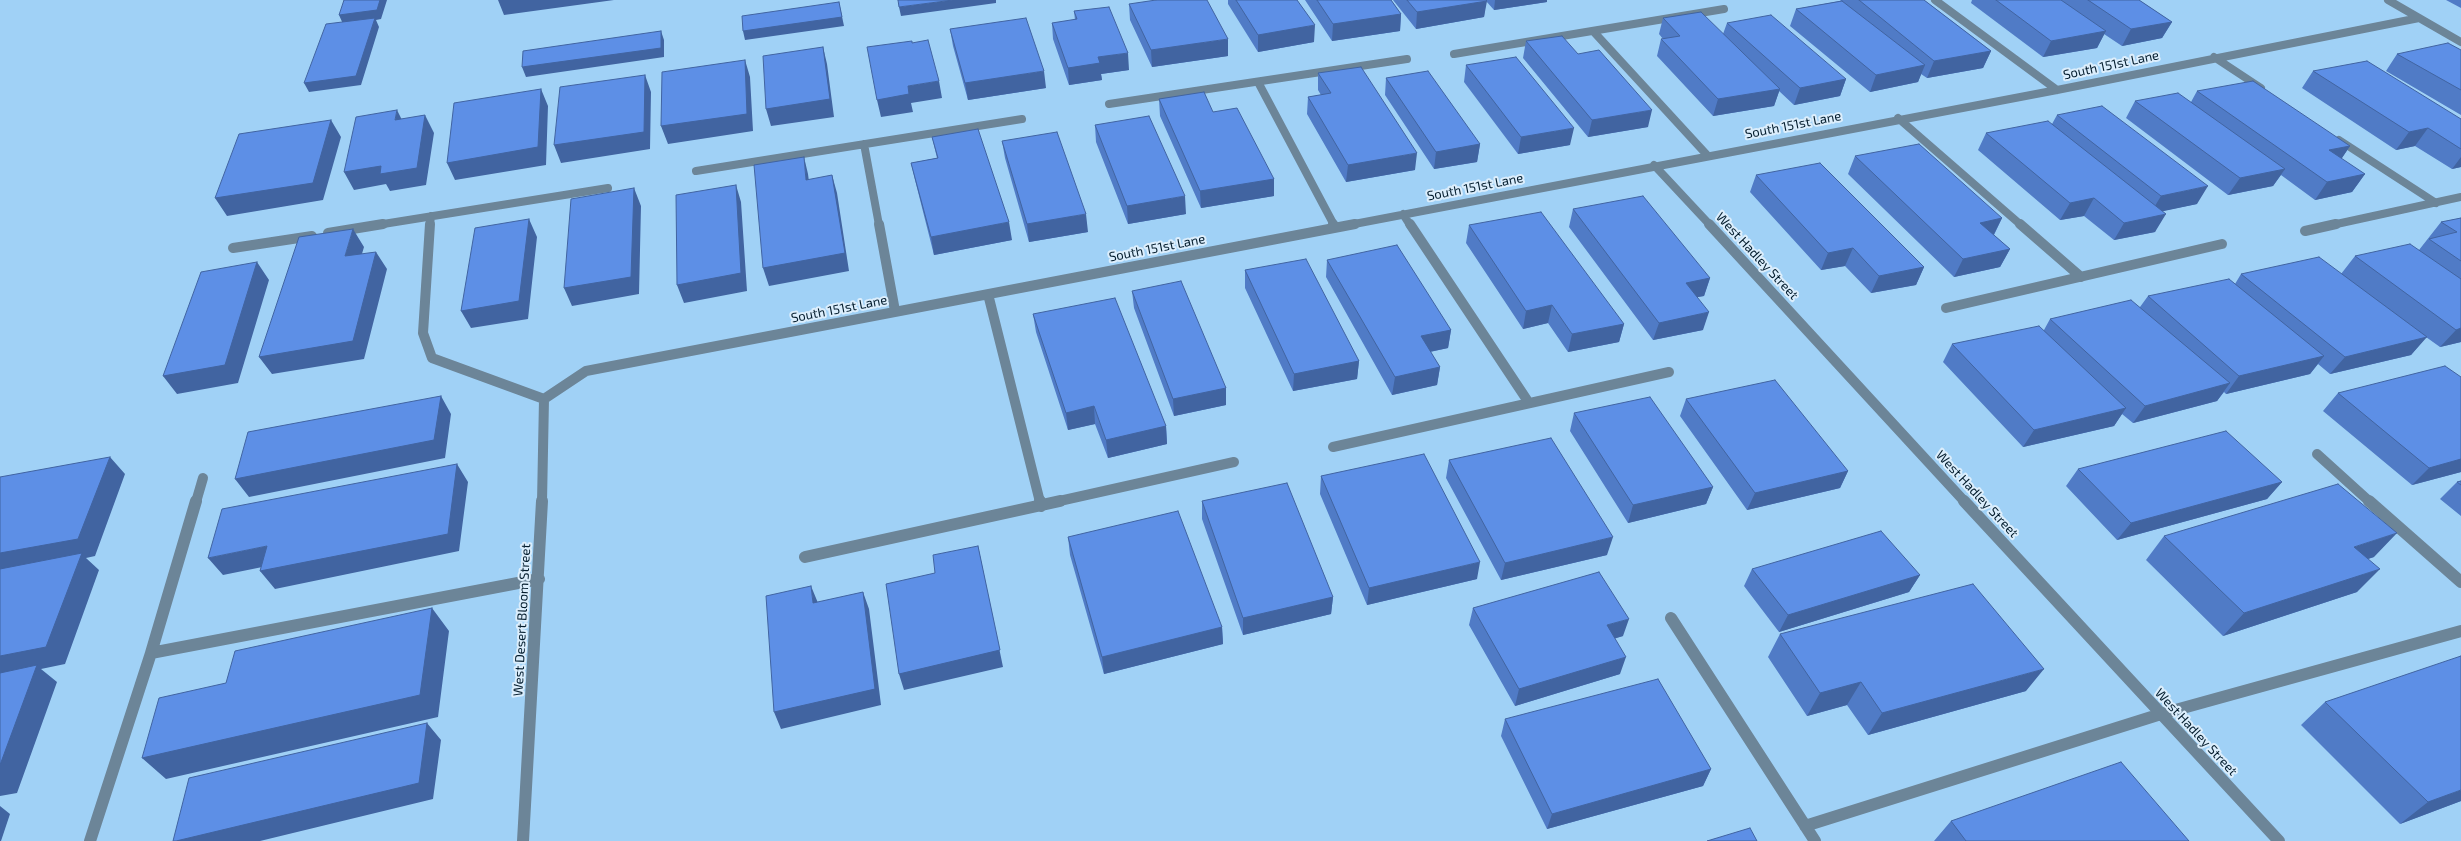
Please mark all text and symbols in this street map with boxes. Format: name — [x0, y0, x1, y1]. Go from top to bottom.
street label: South 151st Lane — [2062, 47, 2160, 83]
street label: South 151st Lane — [1744, 108, 1842, 142]
street label: South 151st Lane — [1426, 170, 1524, 204]
street label: West Hadley Street — [1713, 209, 1801, 303]
street label: South 151st Lane — [1108, 231, 1206, 265]
street label: South 151st Lane — [790, 292, 888, 326]
street label: West Hadley Street — [1933, 447, 2021, 541]
street label: West Desert Bloom Street — [510, 543, 534, 697]
street label: West Hadley Street — [2152, 685, 2240, 779]

